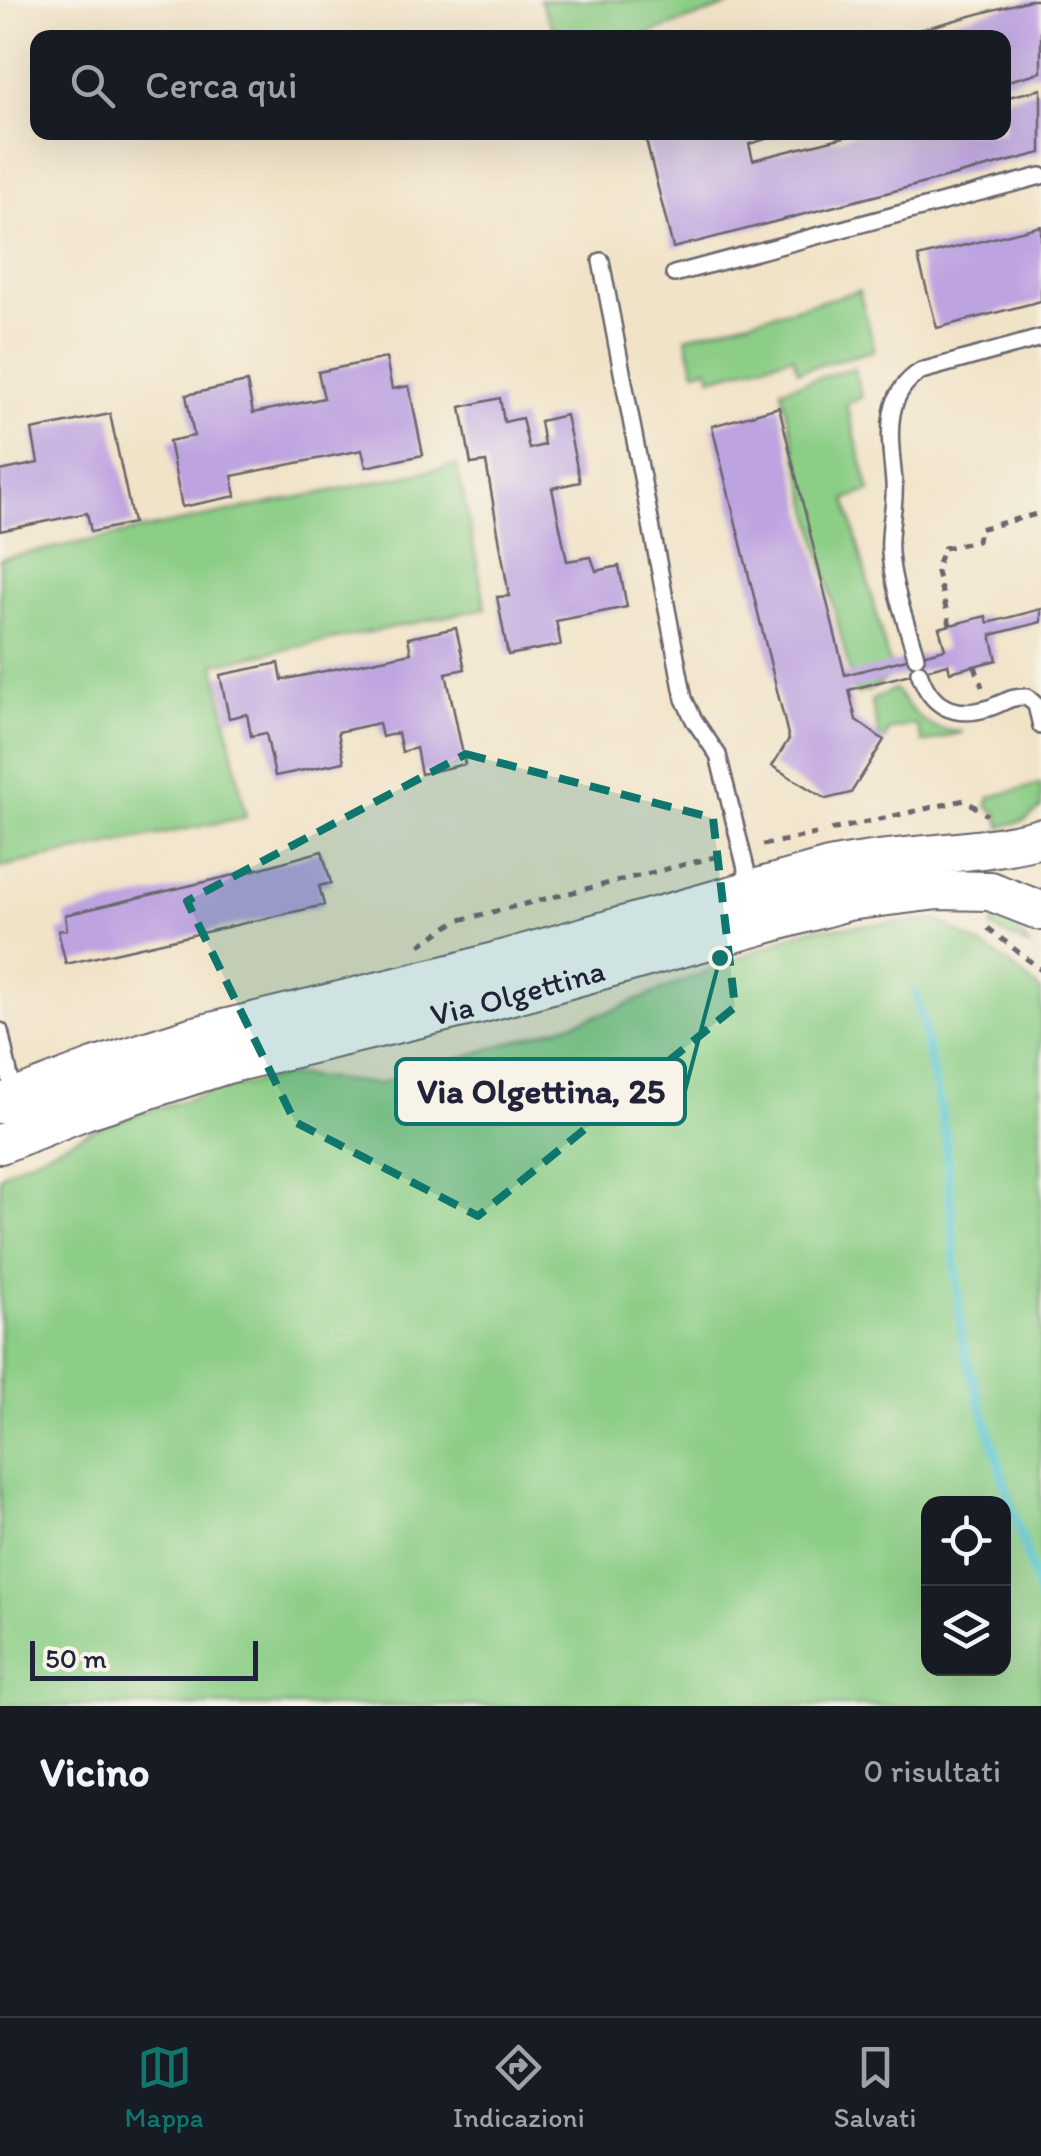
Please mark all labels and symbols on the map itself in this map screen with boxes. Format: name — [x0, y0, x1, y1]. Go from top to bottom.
street label: Via Olgettina — [427, 951, 609, 1034]
callout: Via Olgettina, 25 — [396, 1059, 685, 1124]
text: Via Olgettina, 25 — [417, 1070, 665, 1112]
scale bar — [30, 1636, 258, 1680]

